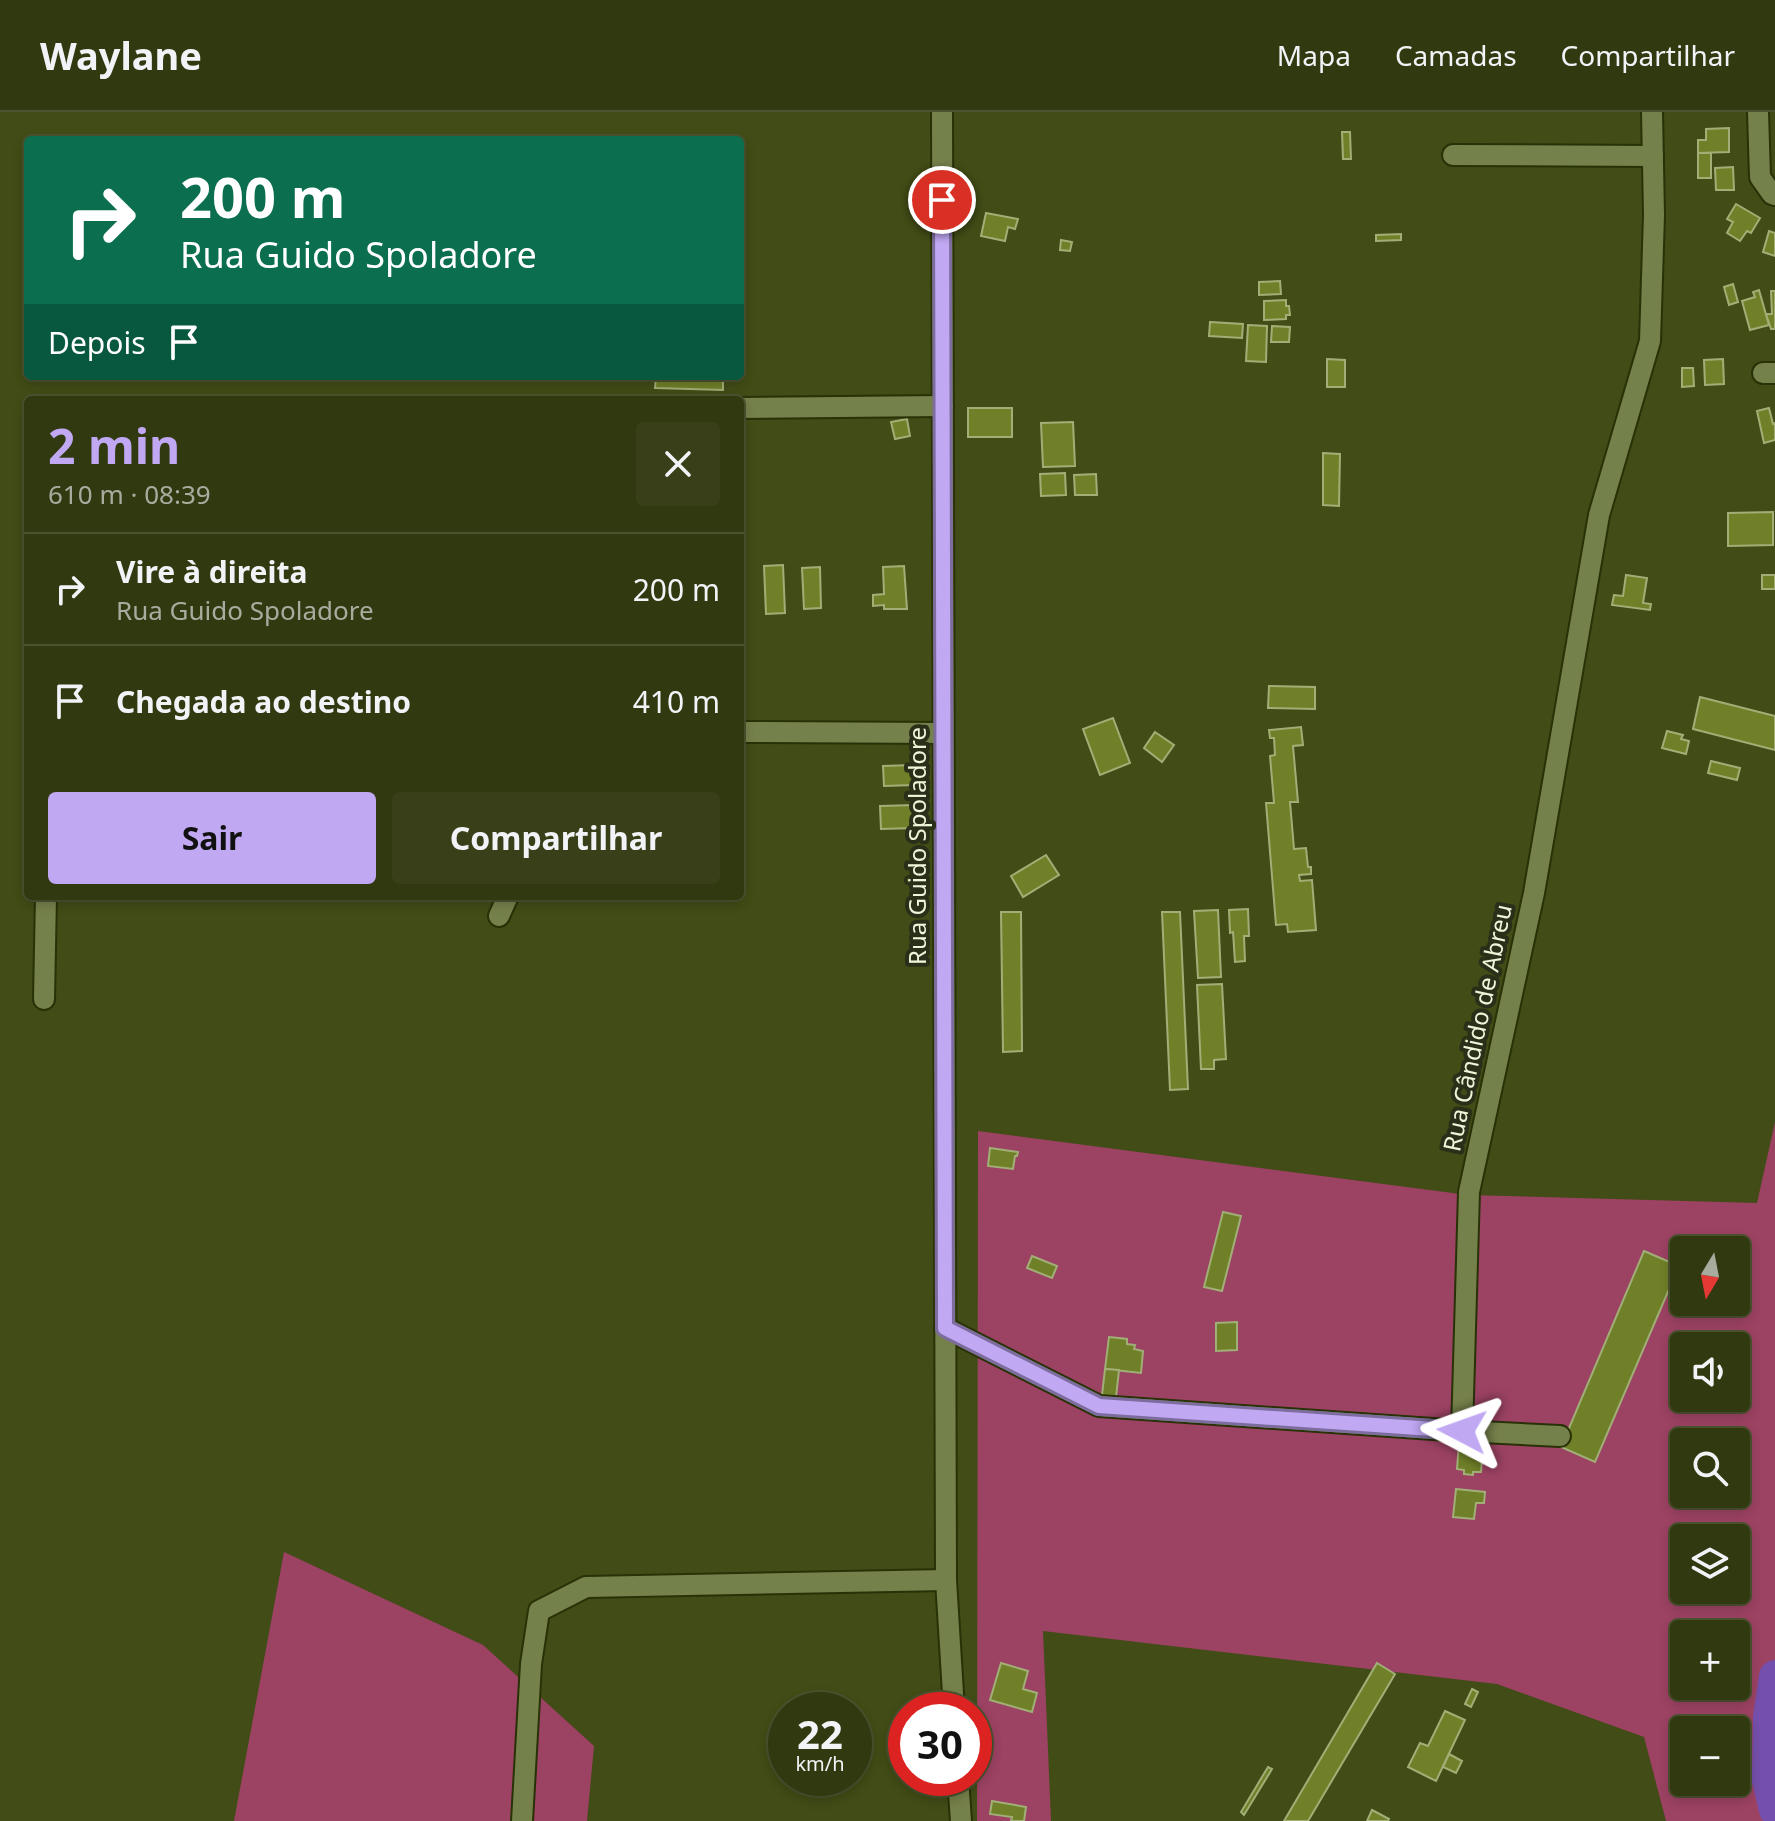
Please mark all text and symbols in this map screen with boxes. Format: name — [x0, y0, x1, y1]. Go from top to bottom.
text: Waylane — [40, 29, 202, 81]
text: Mapa — [1277, 36, 1351, 74]
text: Camadas — [1395, 36, 1517, 74]
text: Compartilhar — [1561, 36, 1735, 74]
text: 200 m — [180, 158, 345, 234]
pin — [908, 166, 976, 234]
icon: right — [48, 168, 152, 272]
icon: arrive — [920, 178, 964, 222]
text: Rua Guido Spoladore — [180, 230, 537, 279]
icon: arrive — [162, 320, 206, 364]
text: Depois — [48, 322, 146, 363]
text: 2 min — [48, 413, 180, 478]
button: close — [636, 422, 720, 506]
text: 610 m · 08:39 — [48, 476, 211, 512]
text: Vire à direita — [116, 551, 307, 592]
icon: right — [48, 567, 92, 611]
text: 200 m — [633, 569, 720, 610]
text: Rua Guido Spoladore — [116, 592, 374, 628]
icon: arrive — [48, 679, 92, 723]
text: Chegada ao destino — [116, 681, 411, 722]
text: 410 m — [633, 681, 720, 722]
street label: Rua Guido Spoladore — [900, 727, 933, 965]
button: Sair — [48, 792, 376, 884]
button: Compartilhar — [392, 792, 720, 884]
street label: Rua Cândido de Abreu — [1434, 901, 1519, 1154]
north arrow — [1670, 1236, 1750, 1316]
map controls — [1670, 1236, 1750, 1796]
button: sound — [1670, 1332, 1750, 1412]
position arrow — [1420, 1389, 1504, 1473]
button: search — [1670, 1428, 1750, 1508]
button: layers — [1670, 1524, 1750, 1604]
button: + — [1670, 1620, 1750, 1700]
speed limit sign: 30 — [888, 1692, 992, 1796]
text: 22 — [797, 1706, 843, 1761]
button: − — [1670, 1716, 1750, 1796]
text: km/h — [795, 1750, 845, 1777]

